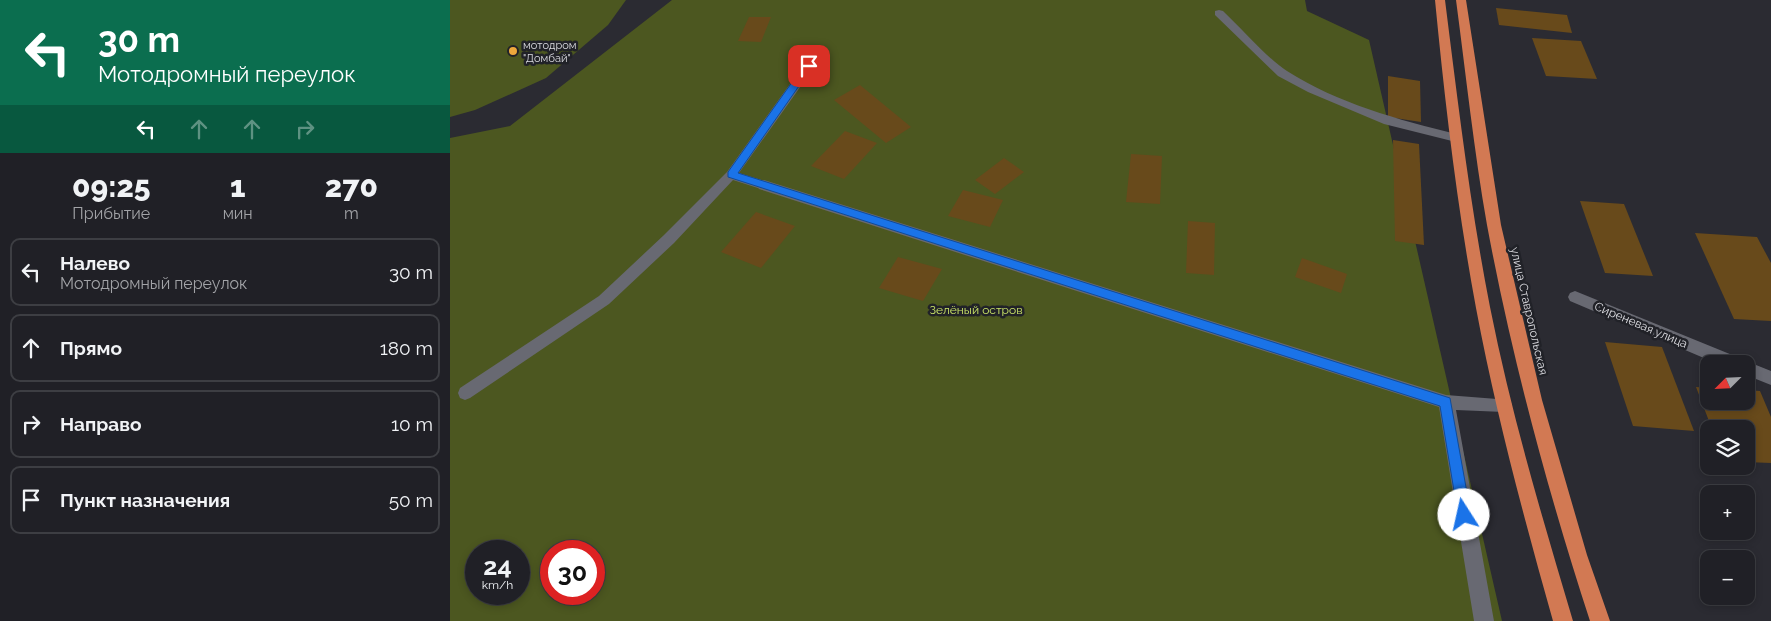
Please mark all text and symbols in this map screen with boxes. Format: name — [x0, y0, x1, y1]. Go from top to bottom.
text: 30 m — [98, 19, 180, 60]
icon: left — [15, 20, 80, 85]
place label: мотодром "Домбай" — [523, 39, 576, 65]
marker: мотодром "Домбай" — [507, 45, 519, 57]
pin — [788, 45, 830, 87]
icon: arrive — [795, 52, 823, 80]
text: Мотодромный переулок — [98, 61, 356, 87]
icon: left — [132, 115, 160, 143]
icon: ahead — [185, 115, 213, 143]
icon: ahead — [238, 115, 266, 143]
icon: right — [291, 115, 319, 143]
text: 09:25 — [72, 169, 151, 204]
text: 1 — [230, 169, 245, 204]
text: 270 — [325, 169, 378, 204]
text: Прибытие — [72, 204, 150, 223]
text: мин — [223, 204, 253, 223]
text: m — [344, 204, 359, 223]
street label: улица Ставропольская — [1507, 246, 1551, 376]
text: Налево — [60, 252, 130, 274]
icon: left — [17, 258, 45, 286]
text: 30 m — [389, 261, 433, 283]
text: Мотодромный переулок — [60, 274, 247, 293]
street label: Сиреневая улица — [1592, 299, 1690, 351]
park label: Зелёный остров — [929, 303, 1023, 317]
icon: ahead — [17, 334, 45, 362]
text: Прямо — [60, 337, 122, 359]
text: 180 m — [380, 337, 433, 359]
north arrow — [1700, 355, 1755, 410]
map controls — [1700, 355, 1755, 605]
icon: right — [17, 410, 45, 438]
text: Направо — [60, 413, 141, 435]
text: 10 m — [391, 413, 433, 435]
button: layers — [1700, 420, 1755, 475]
button: + — [1700, 485, 1755, 540]
icon: arrive — [17, 486, 45, 514]
position arrow — [1437, 488, 1489, 540]
text: Пункт назначения — [60, 489, 230, 511]
text: 50 m — [389, 489, 433, 511]
speed limit sign: 30 — [540, 540, 605, 605]
button: − — [1700, 550, 1755, 605]
text: 24 — [483, 551, 512, 581]
text: km/h — [482, 578, 513, 592]

